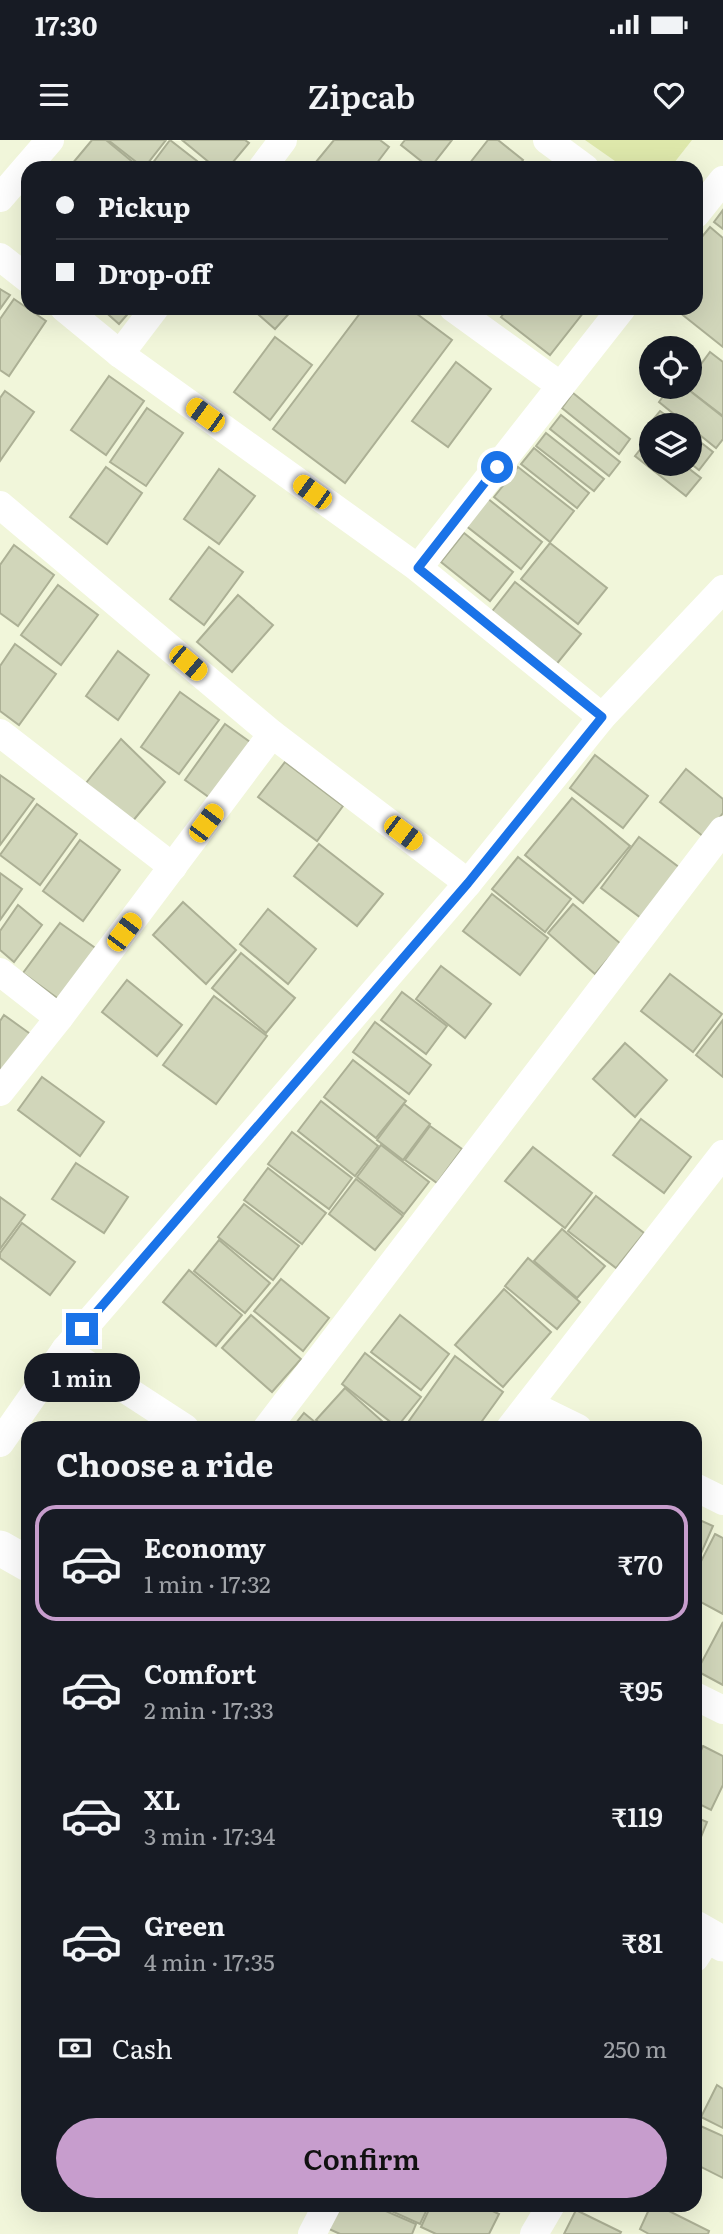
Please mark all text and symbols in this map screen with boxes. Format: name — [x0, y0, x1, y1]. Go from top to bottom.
text: 17:30 — [35, 5, 98, 44]
text: Zipcab — [308, 71, 415, 119]
icon: menu — [35, 76, 73, 114]
icon: heart — [650, 76, 688, 114]
text: Pickup — [98, 186, 190, 225]
text: Drop-off — [98, 253, 211, 292]
map controls — [639, 336, 702, 476]
button: locate — [639, 336, 702, 399]
car — [182, 394, 229, 436]
button: layers — [639, 413, 702, 476]
route start — [481, 451, 513, 483]
car — [289, 471, 336, 513]
car — [166, 641, 211, 685]
car — [185, 800, 228, 846]
car — [380, 812, 427, 854]
car — [103, 909, 146, 955]
route end — [66, 1313, 98, 1345]
callout: 1 min — [24, 1354, 140, 1402]
text: 1 min — [52, 1360, 112, 1394]
text: Choose a ride — [56, 1439, 273, 1487]
text: Economy — [144, 1527, 266, 1566]
icon: car — [60, 1532, 123, 1595]
text: ₹70 — [618, 1544, 663, 1583]
text: 1 min · 17:32 — [144, 1566, 271, 1600]
text: Comfort — [144, 1653, 256, 1692]
icon: car — [60, 1658, 123, 1721]
text: ₹95 — [619, 1670, 663, 1709]
text: 2 min · 17:33 — [144, 1692, 274, 1726]
text: XL — [144, 1779, 181, 1818]
icon: car — [60, 1784, 123, 1847]
text: ₹119 — [611, 1796, 663, 1835]
text: 3 min · 17:34 — [144, 1818, 275, 1852]
text: Green — [144, 1905, 225, 1944]
icon: car — [60, 1910, 123, 1973]
text: ₹81 — [622, 1922, 663, 1961]
text: 4 min · 17:35 — [144, 1944, 275, 1978]
text: Cash — [112, 2028, 173, 2067]
icon: cash — [56, 2029, 94, 2067]
text: 250 m — [603, 2031, 667, 2065]
button: Confirm — [56, 2118, 667, 2198]

